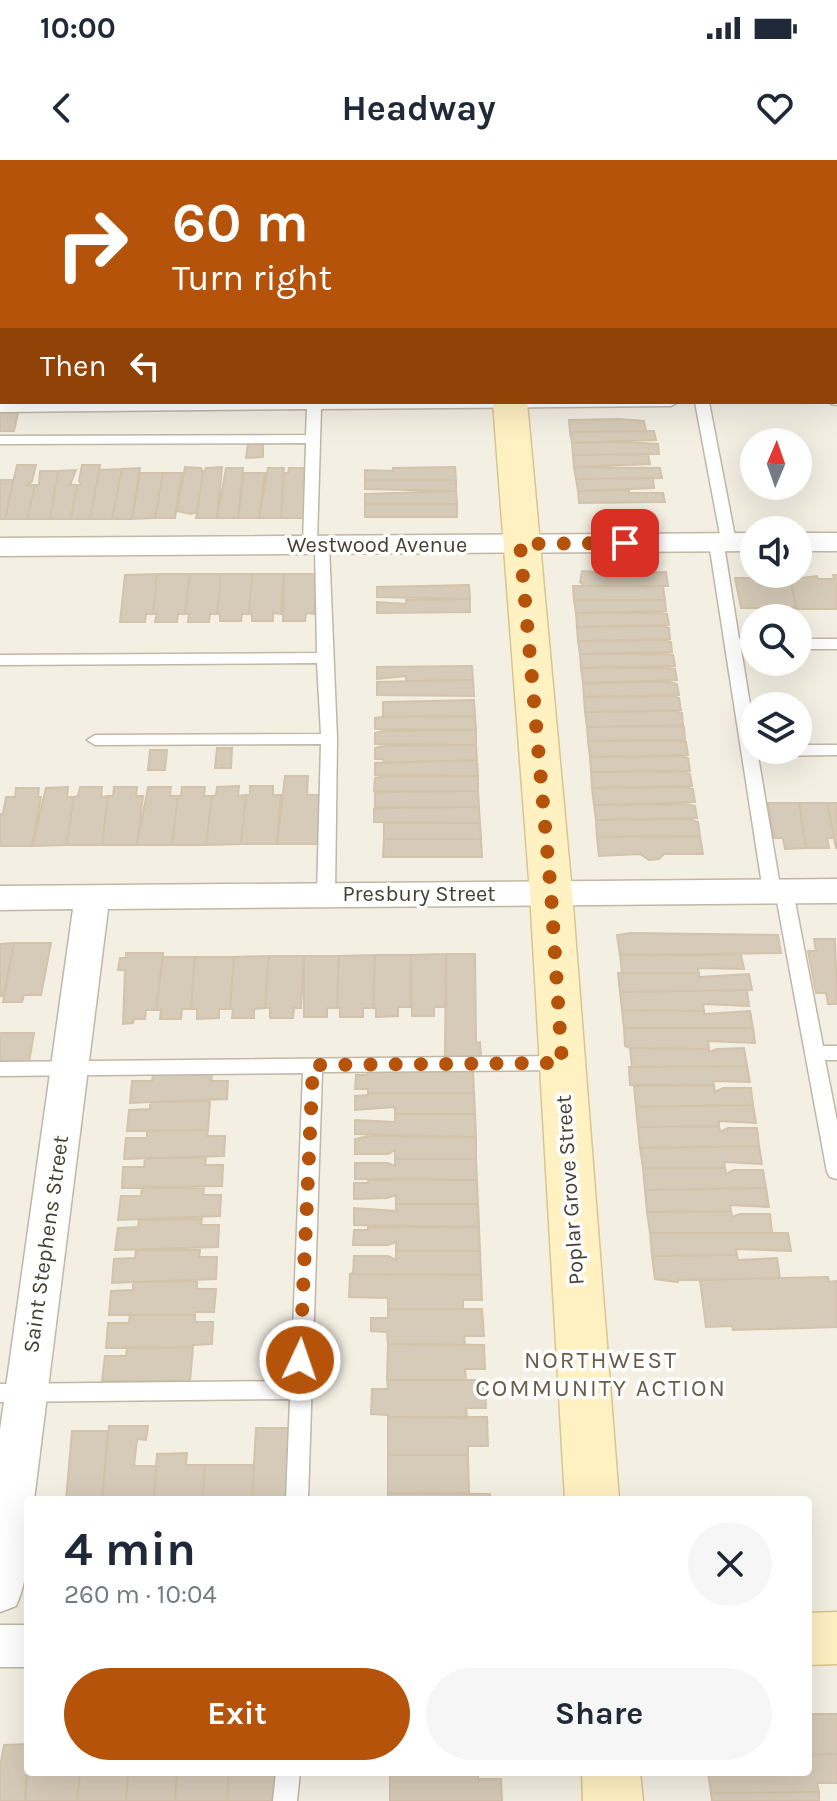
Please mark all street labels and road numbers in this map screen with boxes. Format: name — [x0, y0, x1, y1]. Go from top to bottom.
street label: Westwood Avenue — [287, 532, 467, 558]
street label: Presbury Street — [342, 881, 496, 907]
street label: Poplar Grove Street — [550, 1094, 590, 1286]
street label: Saint Stephens Street — [18, 1134, 74, 1354]

